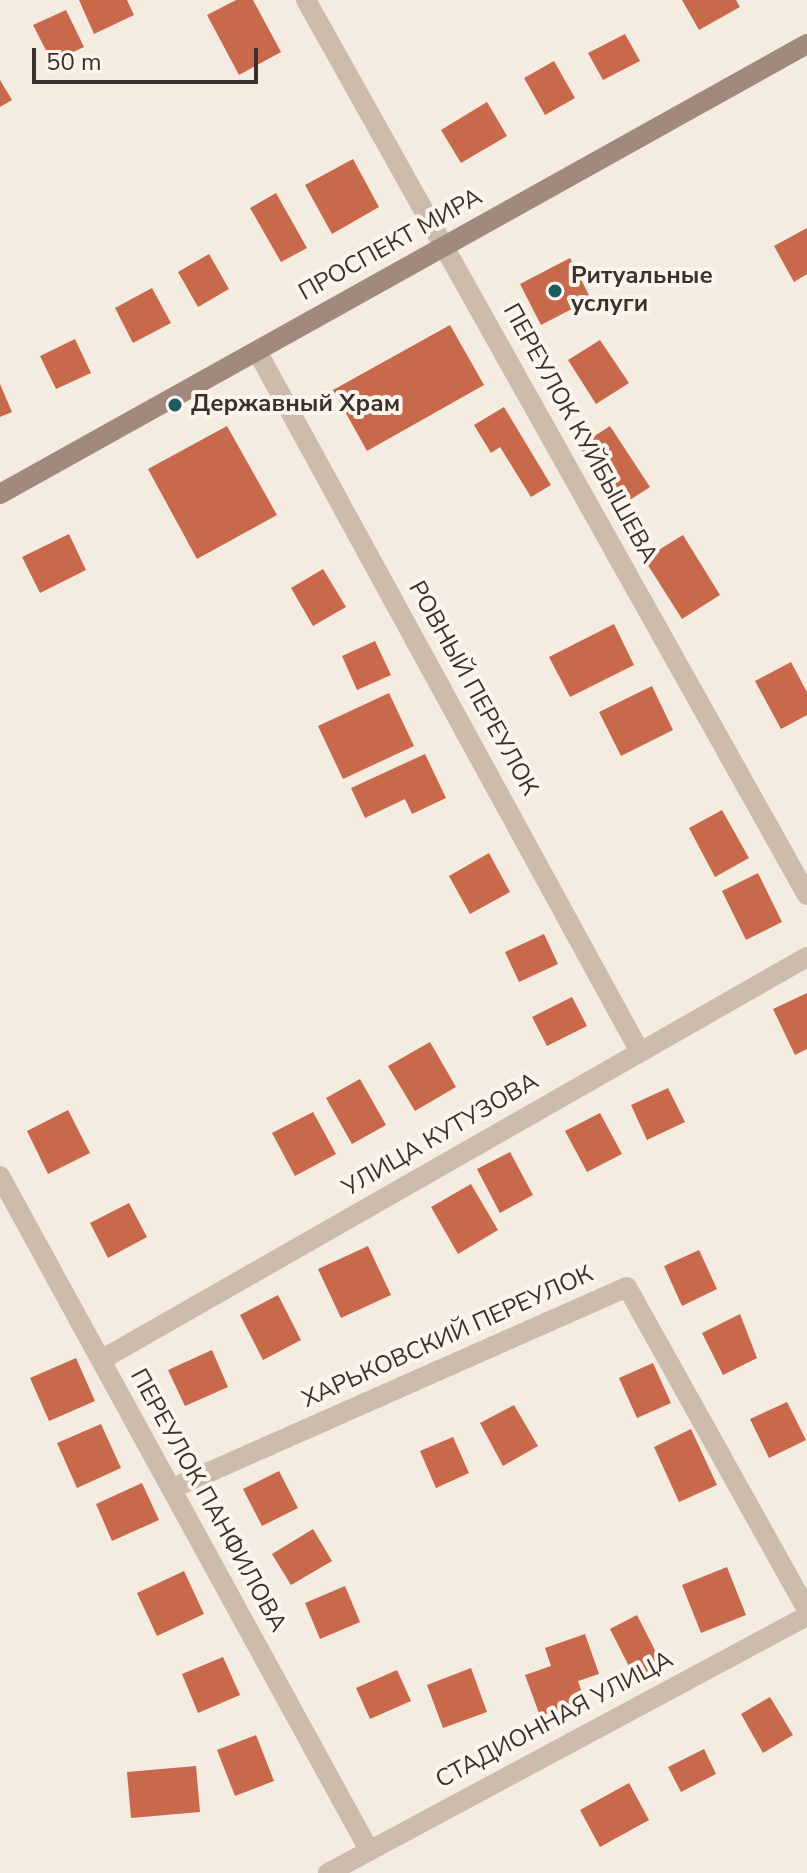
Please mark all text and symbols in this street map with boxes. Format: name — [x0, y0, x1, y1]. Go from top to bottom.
scale bar — [36, 32, 262, 82]
text: 50 m — [46, 46, 102, 78]
street label: ПРОСПЕКТ МИРА — [294, 184, 488, 308]
place label: Ритуальные услуги — [571, 263, 713, 319]
marker: Ритуальные услуги — [546, 282, 564, 300]
street label: ПЕРЕУЛОК КУЙБЫШЕВА — [496, 299, 662, 569]
place label: Державный Храм — [191, 391, 400, 419]
marker: Державный Храм — [166, 396, 184, 414]
street label: РОВНЫЙ ПЕРЕУЛОК — [401, 577, 543, 801]
street label: УЛИЦА КУТУЗОВА — [338, 1068, 544, 1204]
street label: ХАРЬКОВСКИЙ ПЕРЕУЛОК — [298, 1261, 598, 1415]
street label: ПЕРЕУЛОК ПАНФИЛОВА — [123, 1365, 291, 1637]
street label: СТАДИОННАЯ УЛИЦА — [431, 1646, 679, 1796]

